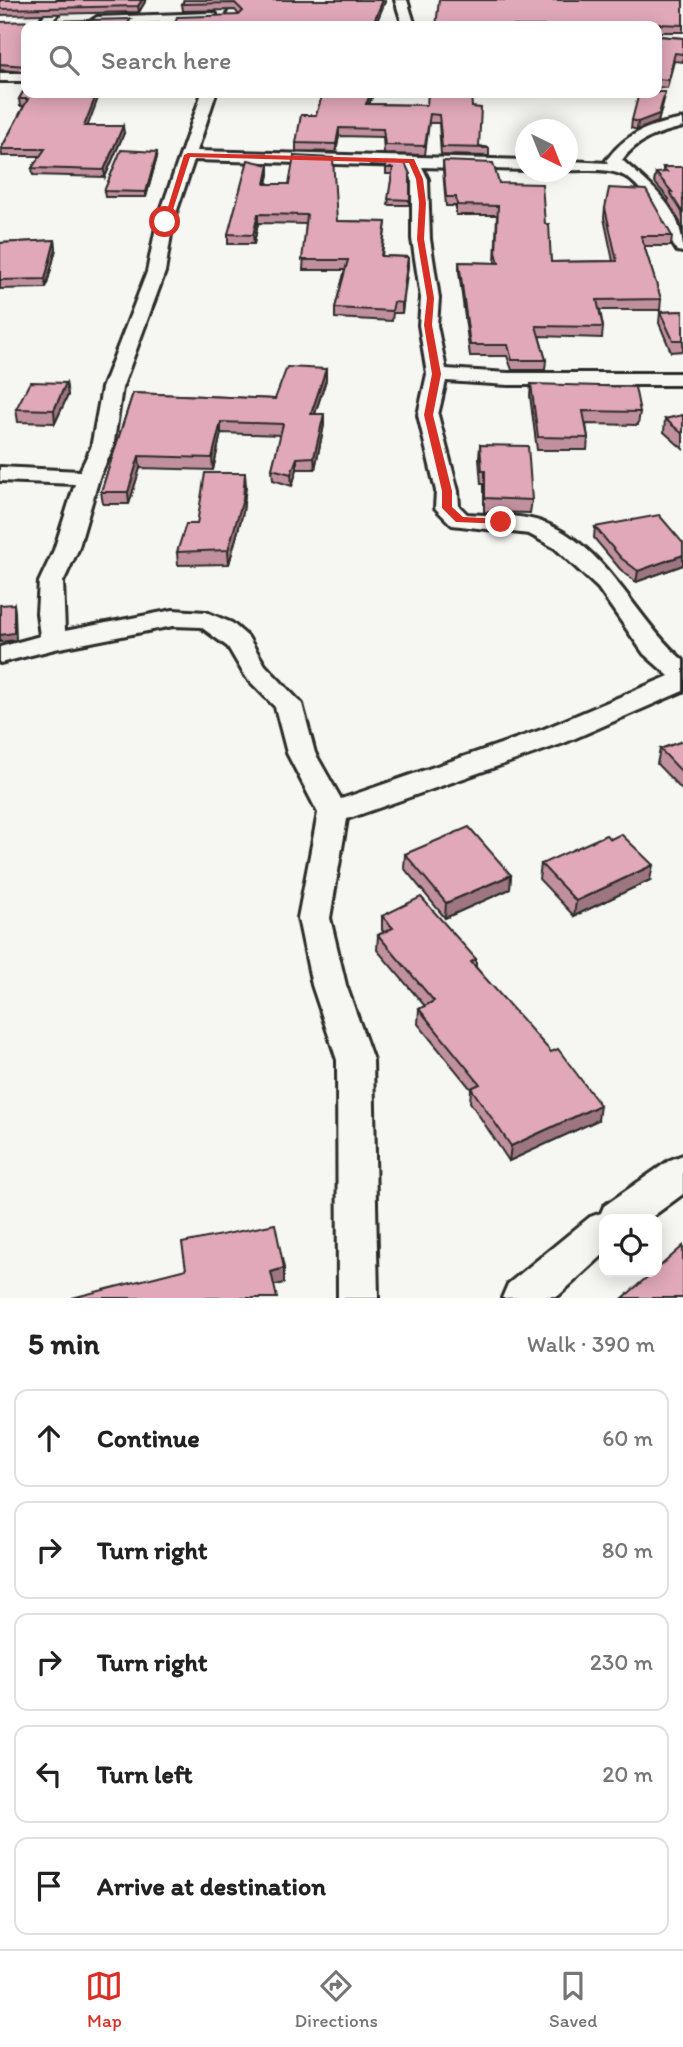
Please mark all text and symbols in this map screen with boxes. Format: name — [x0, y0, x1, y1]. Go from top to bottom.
search box — [21, 21, 662, 98]
icon: search — [45, 41, 83, 79]
text: Search here — [101, 44, 231, 76]
north arrow — [515, 119, 578, 182]
route start — [149, 206, 180, 237]
route end — [485, 506, 516, 537]
map controls — [599, 1214, 662, 1277]
button: locate — [599, 1214, 662, 1277]
text: 5 min — [28, 1325, 99, 1362]
text: Walk · 390 m — [527, 1330, 655, 1358]
icon: ahead — [30, 1419, 68, 1457]
text: Continue — [97, 1422, 200, 1454]
text: 60 m — [602, 1424, 653, 1452]
icon: right — [30, 1531, 68, 1569]
text: Turn right — [97, 1534, 208, 1566]
text: 80 m — [602, 1536, 653, 1564]
icon: right — [30, 1643, 68, 1681]
text: Turn right — [97, 1646, 208, 1678]
text: 230 m — [590, 1648, 653, 1676]
icon: left — [30, 1755, 68, 1793]
text: Turn left — [97, 1758, 193, 1790]
text: 20 m — [602, 1760, 653, 1788]
icon: arrive — [30, 1867, 68, 1905]
text: Arrive at destination — [97, 1870, 326, 1902]
tab: Map — [85, 1967, 123, 2032]
tab: Directions — [294, 1967, 378, 2032]
tab: Saved — [549, 1967, 597, 2032]

